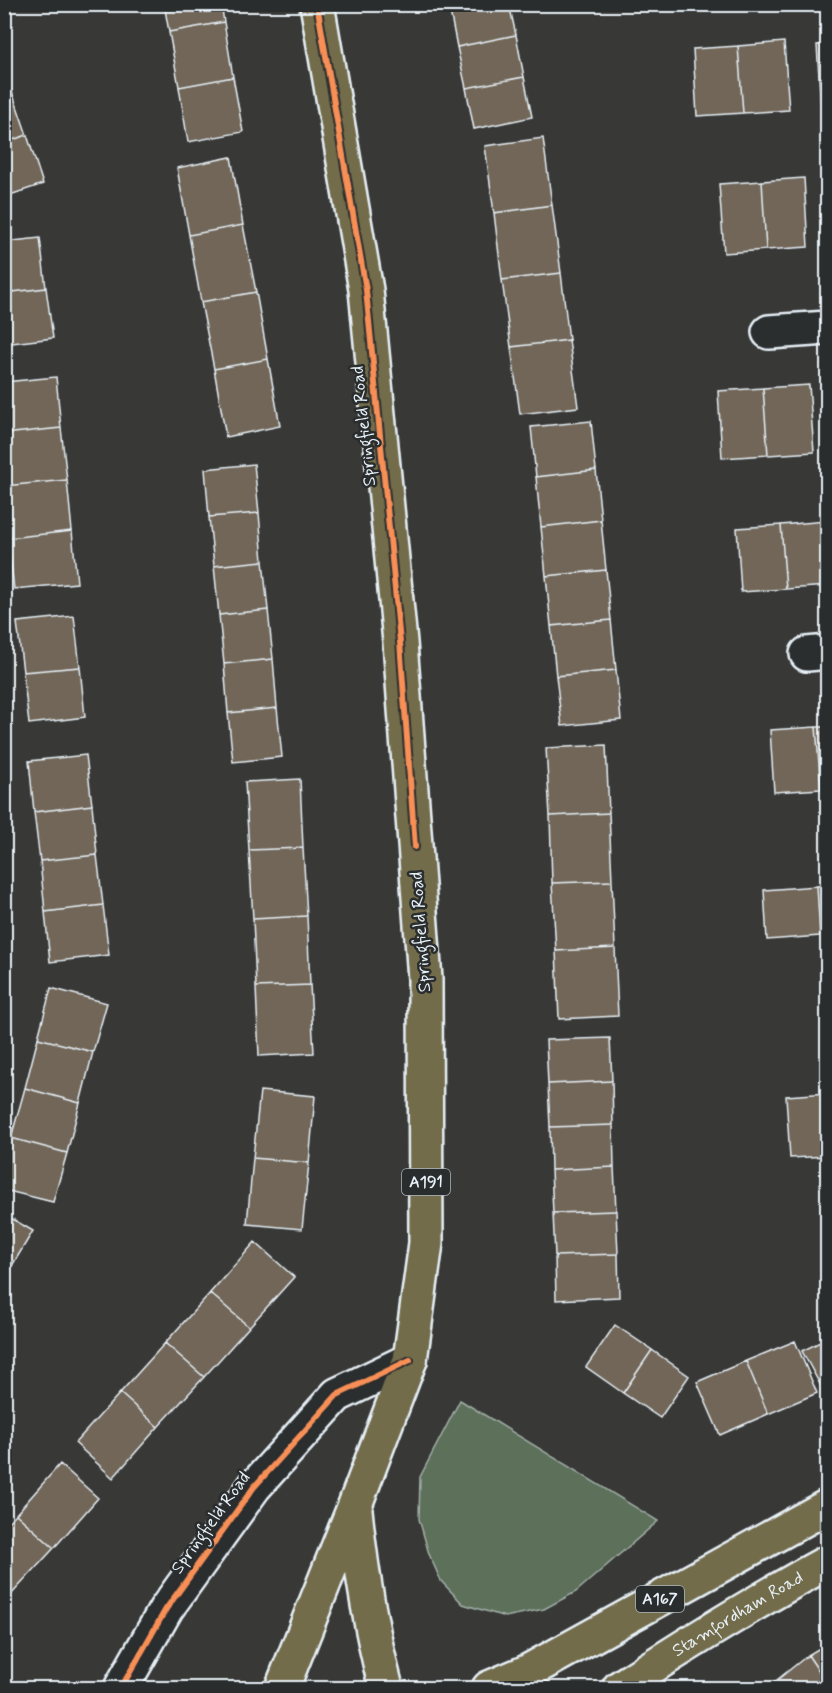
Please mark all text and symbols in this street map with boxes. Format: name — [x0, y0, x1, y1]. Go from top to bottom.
street label: Springfield Road — [346, 364, 384, 487]
street label: Springfield Road — [405, 871, 439, 993]
road number: A191 — [402, 1169, 450, 1195]
street label: Springfield Road — [166, 1467, 258, 1580]
street label: Stamfordham Road — [668, 1566, 808, 1663]
road number: A167 — [636, 1586, 684, 1612]

